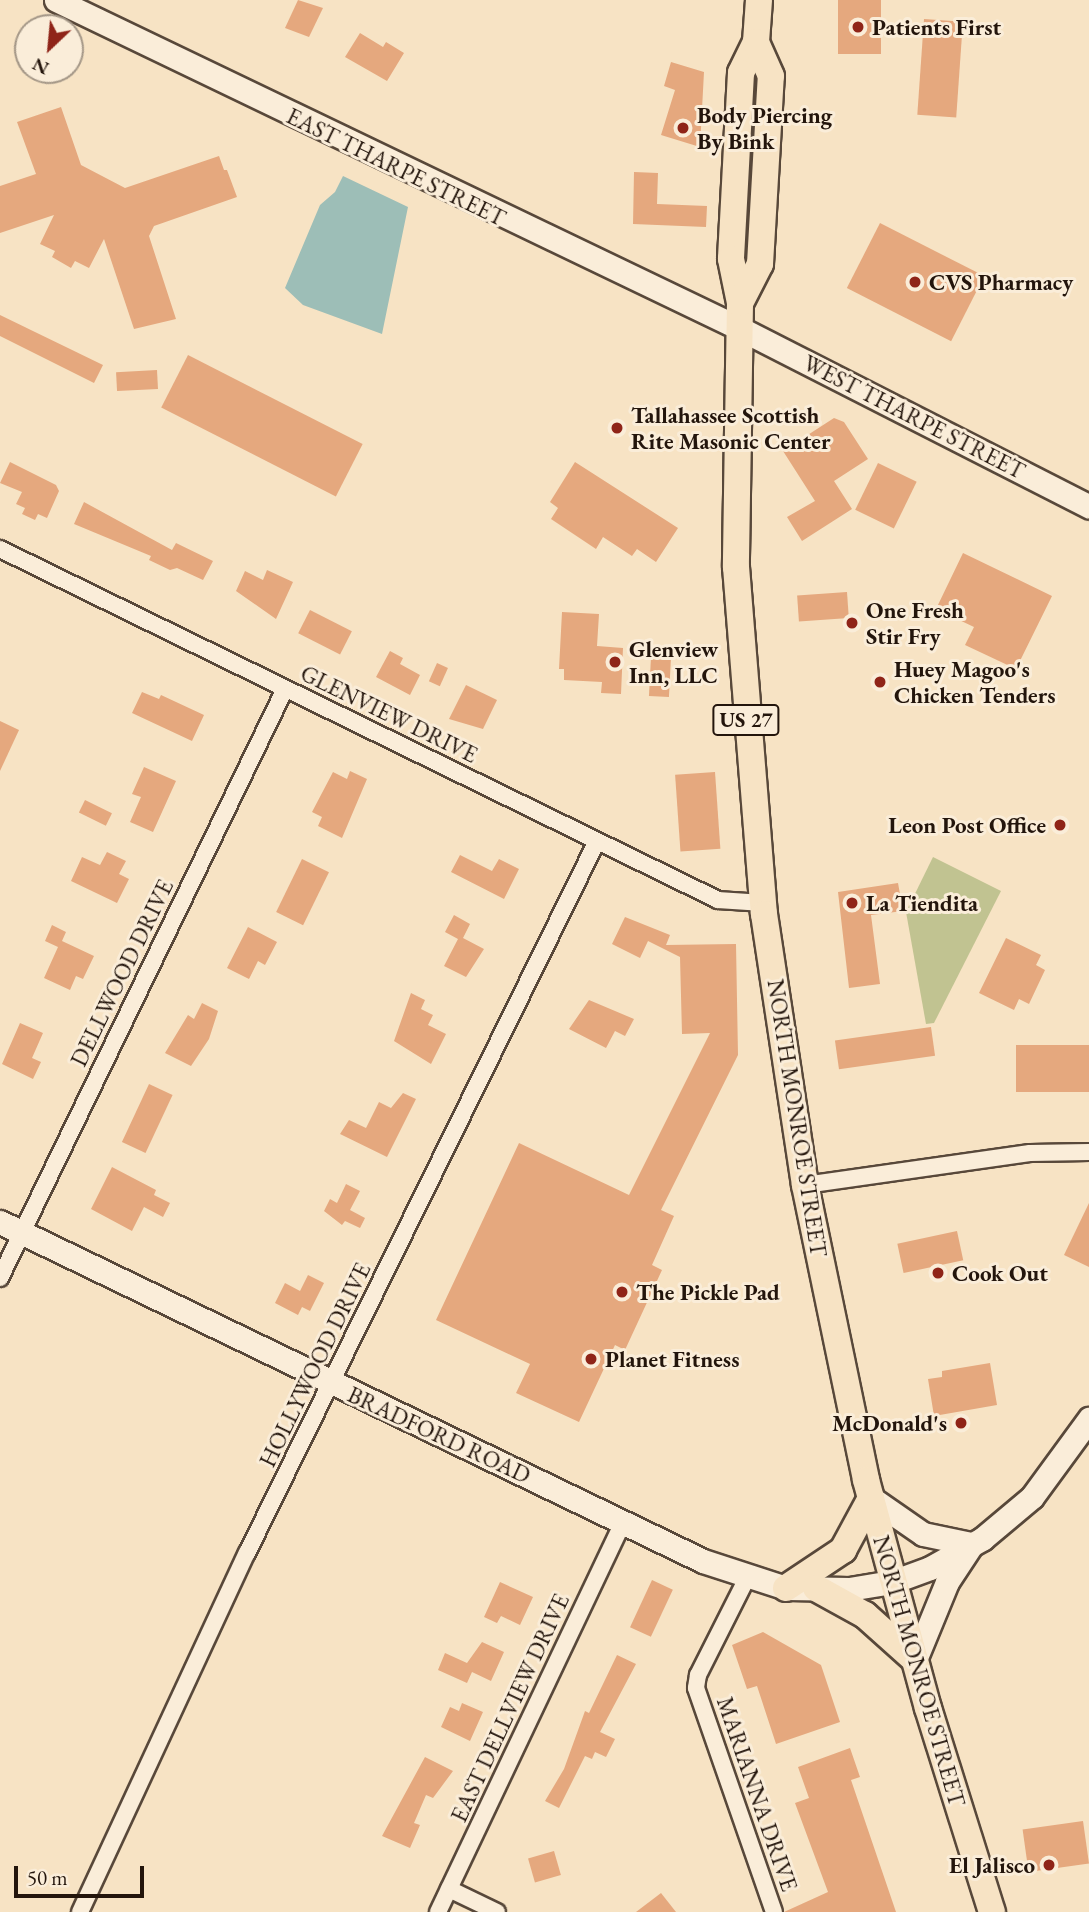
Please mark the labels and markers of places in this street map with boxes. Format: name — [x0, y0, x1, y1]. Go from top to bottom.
place label: Patients First — [872, 13, 1001, 41]
marker: Patients First — [850, 19, 866, 35]
place label: Body Piercing By Bink — [697, 101, 832, 155]
marker: Body Piercing By Bink — [675, 120, 691, 136]
place label: CVS Pharmacy — [929, 268, 1073, 296]
marker: CVS Pharmacy — [907, 274, 923, 290]
place label: Tallahassee Scottish Rite Masonic Center — [631, 401, 830, 455]
marker: Tallahassee Scottish Rite Masonic Center — [609, 420, 625, 436]
place label: One Fresh Stir Fry — [866, 596, 964, 650]
marker: One Fresh Stir Fry — [844, 615, 860, 631]
place label: Glenview Inn, LLC — [629, 635, 718, 689]
marker: Glenview Inn, LLC — [607, 654, 623, 670]
place label: Huey Magoo's Chicken Tenders — [894, 655, 1055, 709]
marker: Huey Magoo's Chicken Tenders — [872, 674, 888, 690]
place label: Leon Post Office — [888, 811, 1046, 839]
marker: Leon Post Office — [1052, 817, 1068, 833]
place label: La Tiendita — [866, 889, 978, 917]
marker: La Tiendita — [844, 895, 860, 911]
place label: Cook Out — [952, 1259, 1048, 1287]
marker: Cook Out — [930, 1265, 946, 1281]
place label: The Pickle Pad — [636, 1278, 780, 1306]
marker: The Pickle Pad — [614, 1284, 630, 1300]
place label: Planet Fitness — [605, 1345, 739, 1373]
marker: Planet Fitness — [583, 1351, 599, 1367]
place label: McDonald's — [832, 1409, 947, 1437]
marker: McDonald's — [953, 1415, 969, 1431]
place label: El Jalisco — [949, 1851, 1035, 1879]
marker: El Jalisco — [1041, 1857, 1057, 1873]

